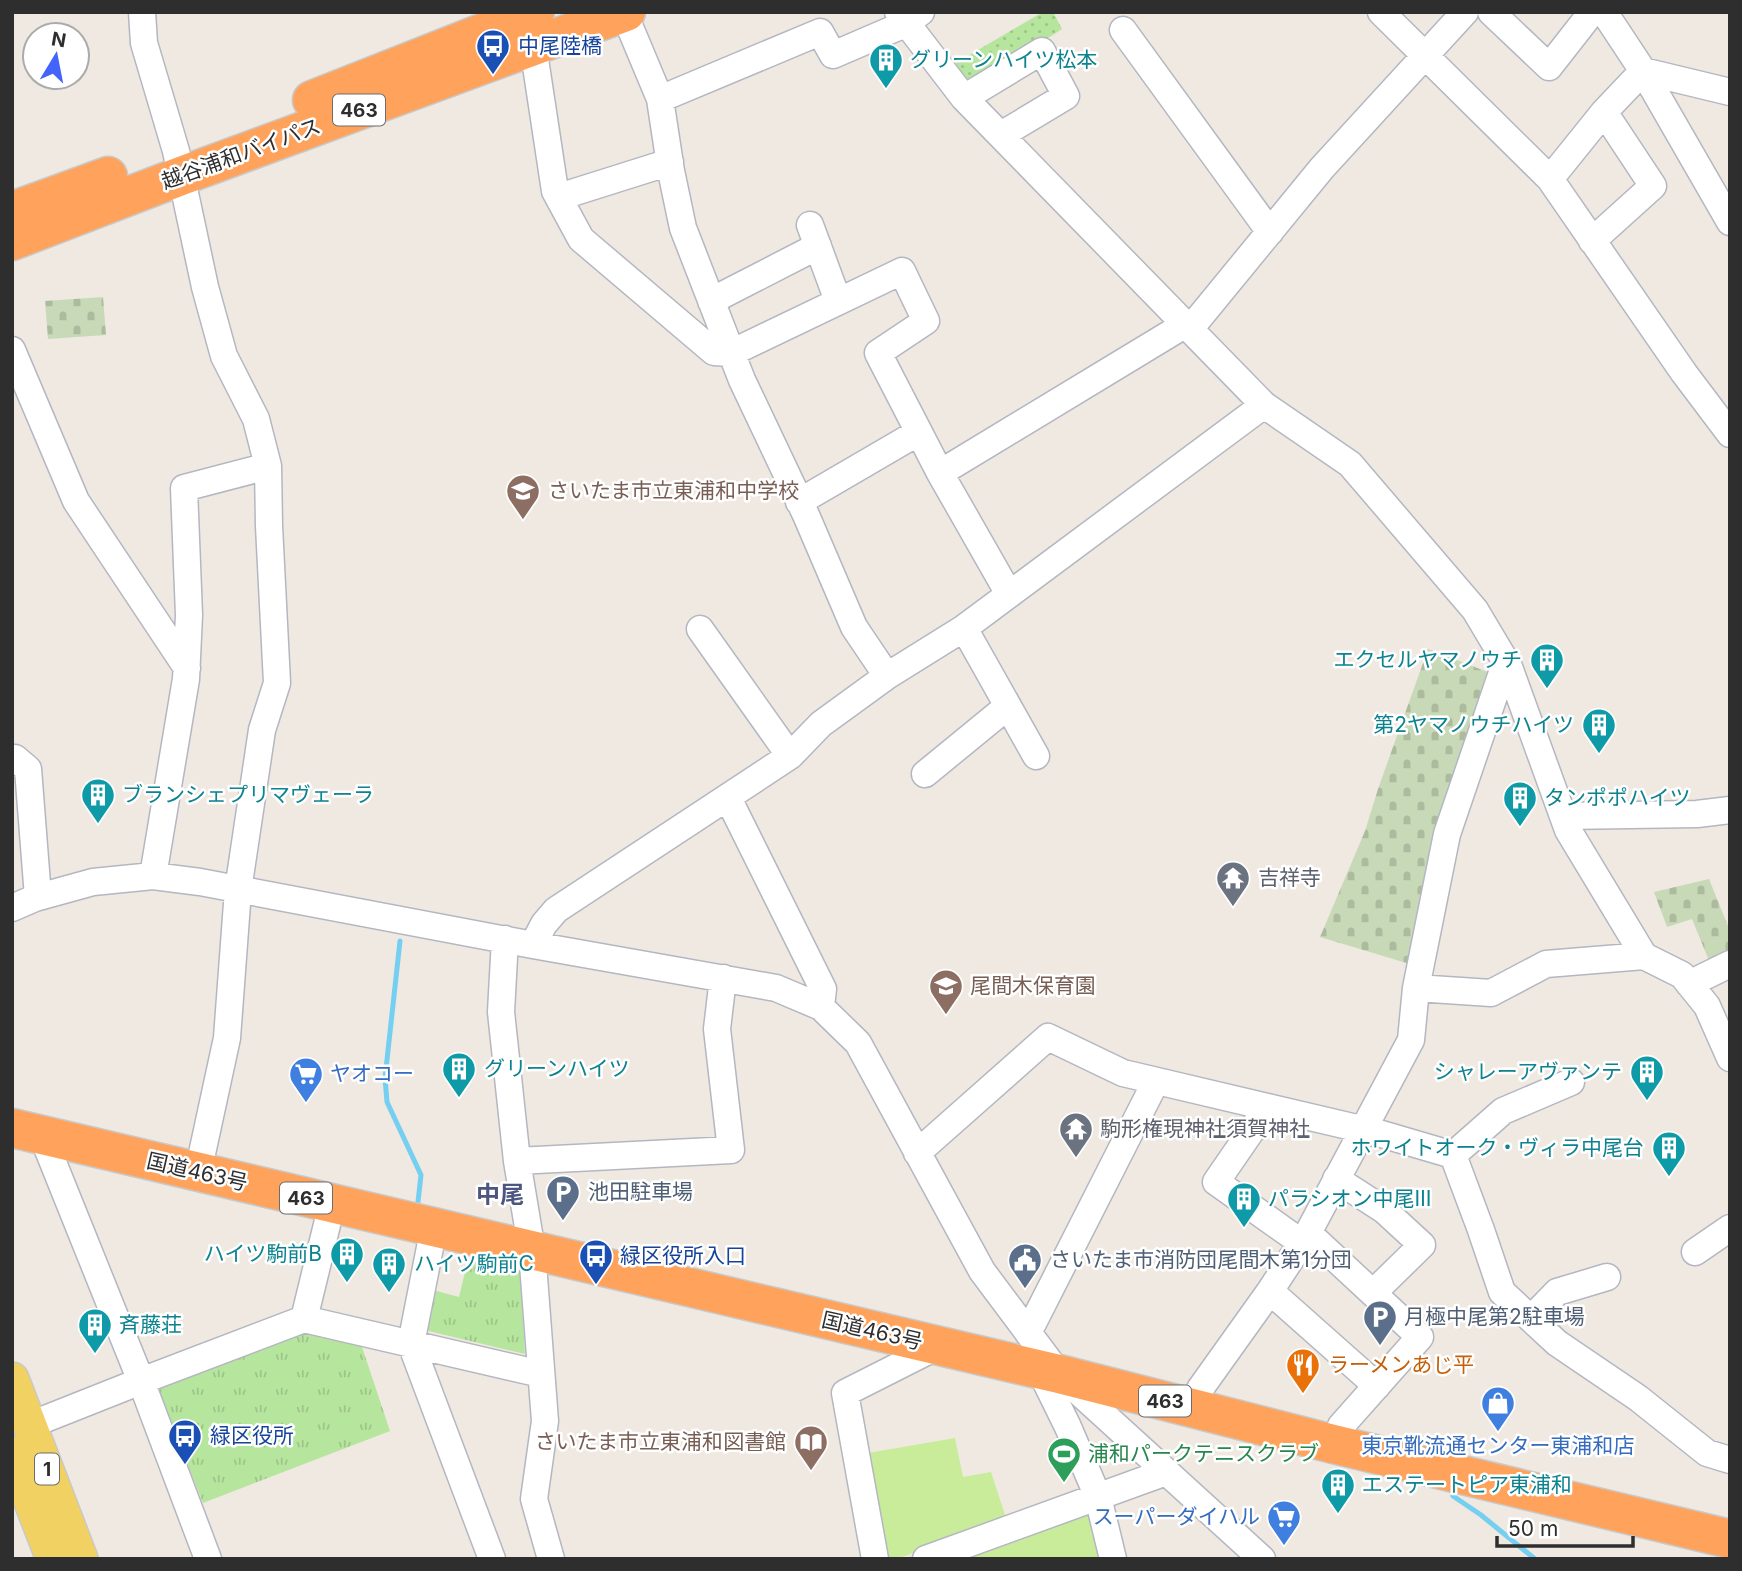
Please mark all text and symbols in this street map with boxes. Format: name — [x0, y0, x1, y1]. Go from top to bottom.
north arrow — [21, 21, 91, 91]
text: N — [50, 27, 68, 52]
bus stop icon: 中尾陸橋 — [474, 27, 512, 76]
place label: 中尾陸橋 — [518, 33, 602, 58]
building icon: グリーンハイツ松本 — [867, 41, 905, 90]
place label: グリーンハイツ松本 — [910, 47, 1098, 72]
road number: 463 — [333, 94, 385, 125]
street label: 越谷浦和バイパス — [158, 113, 324, 194]
school or university icon: さいたま市立東浦和中学校 — [504, 472, 542, 521]
place label: さいたま市立東浦和中学校 — [548, 478, 799, 503]
building icon: エクセルヤマノウチ — [1528, 641, 1566, 690]
place label: エクセルヤマノウチ — [1334, 647, 1522, 672]
building icon: 第2ヤマノウチハイツ — [1580, 706, 1618, 755]
place label: 第2ヤマノウチハイツ — [1373, 712, 1574, 737]
building icon: ブランシェプリマヴェーラ — [79, 776, 117, 825]
building icon: タンポポハイツ — [1501, 779, 1539, 828]
place label: ブランシェプリマヴェーラ — [122, 782, 374, 807]
place label: タンポポハイツ — [1544, 785, 1691, 810]
temple icon: 吉祥寺 — [1214, 859, 1252, 908]
place label: 吉祥寺 — [1258, 865, 1321, 890]
school or university icon: 尾間木保育園 — [927, 967, 965, 1016]
place label: 尾間木保育園 — [970, 973, 1096, 998]
building icon: グリーンハイツ — [440, 1050, 478, 1099]
building icon: シャレーアヴァンテ — [1628, 1053, 1666, 1102]
supermarket icon: ヤオコー — [287, 1055, 325, 1104]
place label: グリーンハイツ — [484, 1056, 630, 1081]
place label: シャレーアヴァンテ — [1434, 1059, 1622, 1084]
place label: ヤオコー — [330, 1061, 414, 1086]
temple icon: 駒形権現神社須賀神社 — [1057, 1110, 1095, 1159]
place label: 駒形権現神社須賀神社 — [1100, 1116, 1310, 1141]
building icon: ホワイトオーク・ヴィラ中尾台 — [1650, 1129, 1688, 1178]
place label: ホワイトオーク・ヴィラ中尾台 — [1350, 1135, 1644, 1160]
street label: 国道463号 — [144, 1148, 250, 1195]
parking icon: 池田駐車場 — [544, 1173, 582, 1222]
place label: 池田駐車場 — [588, 1179, 693, 1204]
district label: 中尾 — [476, 1180, 524, 1209]
building icon: パラシオン中尾Ⅲ — [1225, 1180, 1263, 1229]
road number: 463 — [280, 1182, 332, 1214]
place label: パラシオン中尾Ⅲ — [1268, 1186, 1432, 1211]
building icon: ハイツ駒前B — [328, 1235, 366, 1284]
bus stop icon: 緑区役所入口 — [577, 1237, 615, 1286]
place label: ハイツ駒前B — [204, 1241, 322, 1266]
public building icon: さいたま市消防団尾間木第1分団 — [1006, 1241, 1044, 1290]
place label: 緑区役所入口 — [620, 1243, 746, 1268]
building icon: ハイツ駒前C — [370, 1245, 408, 1294]
place label: さいたま市消防団尾間木第1分団 — [1050, 1247, 1352, 1272]
place label: ハイツ駒前C — [414, 1251, 534, 1276]
parking icon: 月極中尾第2駐車場 — [1361, 1298, 1399, 1347]
place label: 月極中尾第2駐車場 — [1404, 1304, 1585, 1329]
building icon: 斉藤荘 — [76, 1306, 114, 1355]
street label: 国道463号 — [819, 1307, 925, 1354]
place label: 斉藤荘 — [119, 1312, 182, 1337]
restaurant icon: ラーメンあじ平 — [1284, 1346, 1322, 1395]
place label: ラーメンあじ平 — [1328, 1352, 1474, 1377]
shop icon: 東京靴流通センター東浦和店 — [1479, 1384, 1517, 1433]
road number: 463 — [1139, 1386, 1191, 1416]
bus stop icon: 緑区役所 — [166, 1417, 204, 1466]
place label: 緑区役所 — [210, 1423, 294, 1448]
library icon: さいたま市立東浦和図書館 — [792, 1423, 830, 1472]
place label: さいたま市立東浦和図書館 — [535, 1429, 786, 1454]
place label: 東京靴流通センター東浦和店 — [1362, 1433, 1635, 1458]
sports icon: 浦和パークテニスクラブ — [1045, 1435, 1083, 1484]
place label: 浦和パークテニスクラブ — [1088, 1441, 1319, 1466]
road number: 1 — [35, 1454, 59, 1484]
building icon: エステートピア東浦和 — [1319, 1466, 1357, 1515]
place label: エステートピア東浦和 — [1362, 1472, 1572, 1497]
supermarket icon: スーパーダイハル — [1265, 1498, 1303, 1547]
place label: スーパーダイハル — [1093, 1504, 1260, 1529]
scale bar — [1497, 1504, 1634, 1548]
text: 50 m — [1508, 1516, 1558, 1541]

